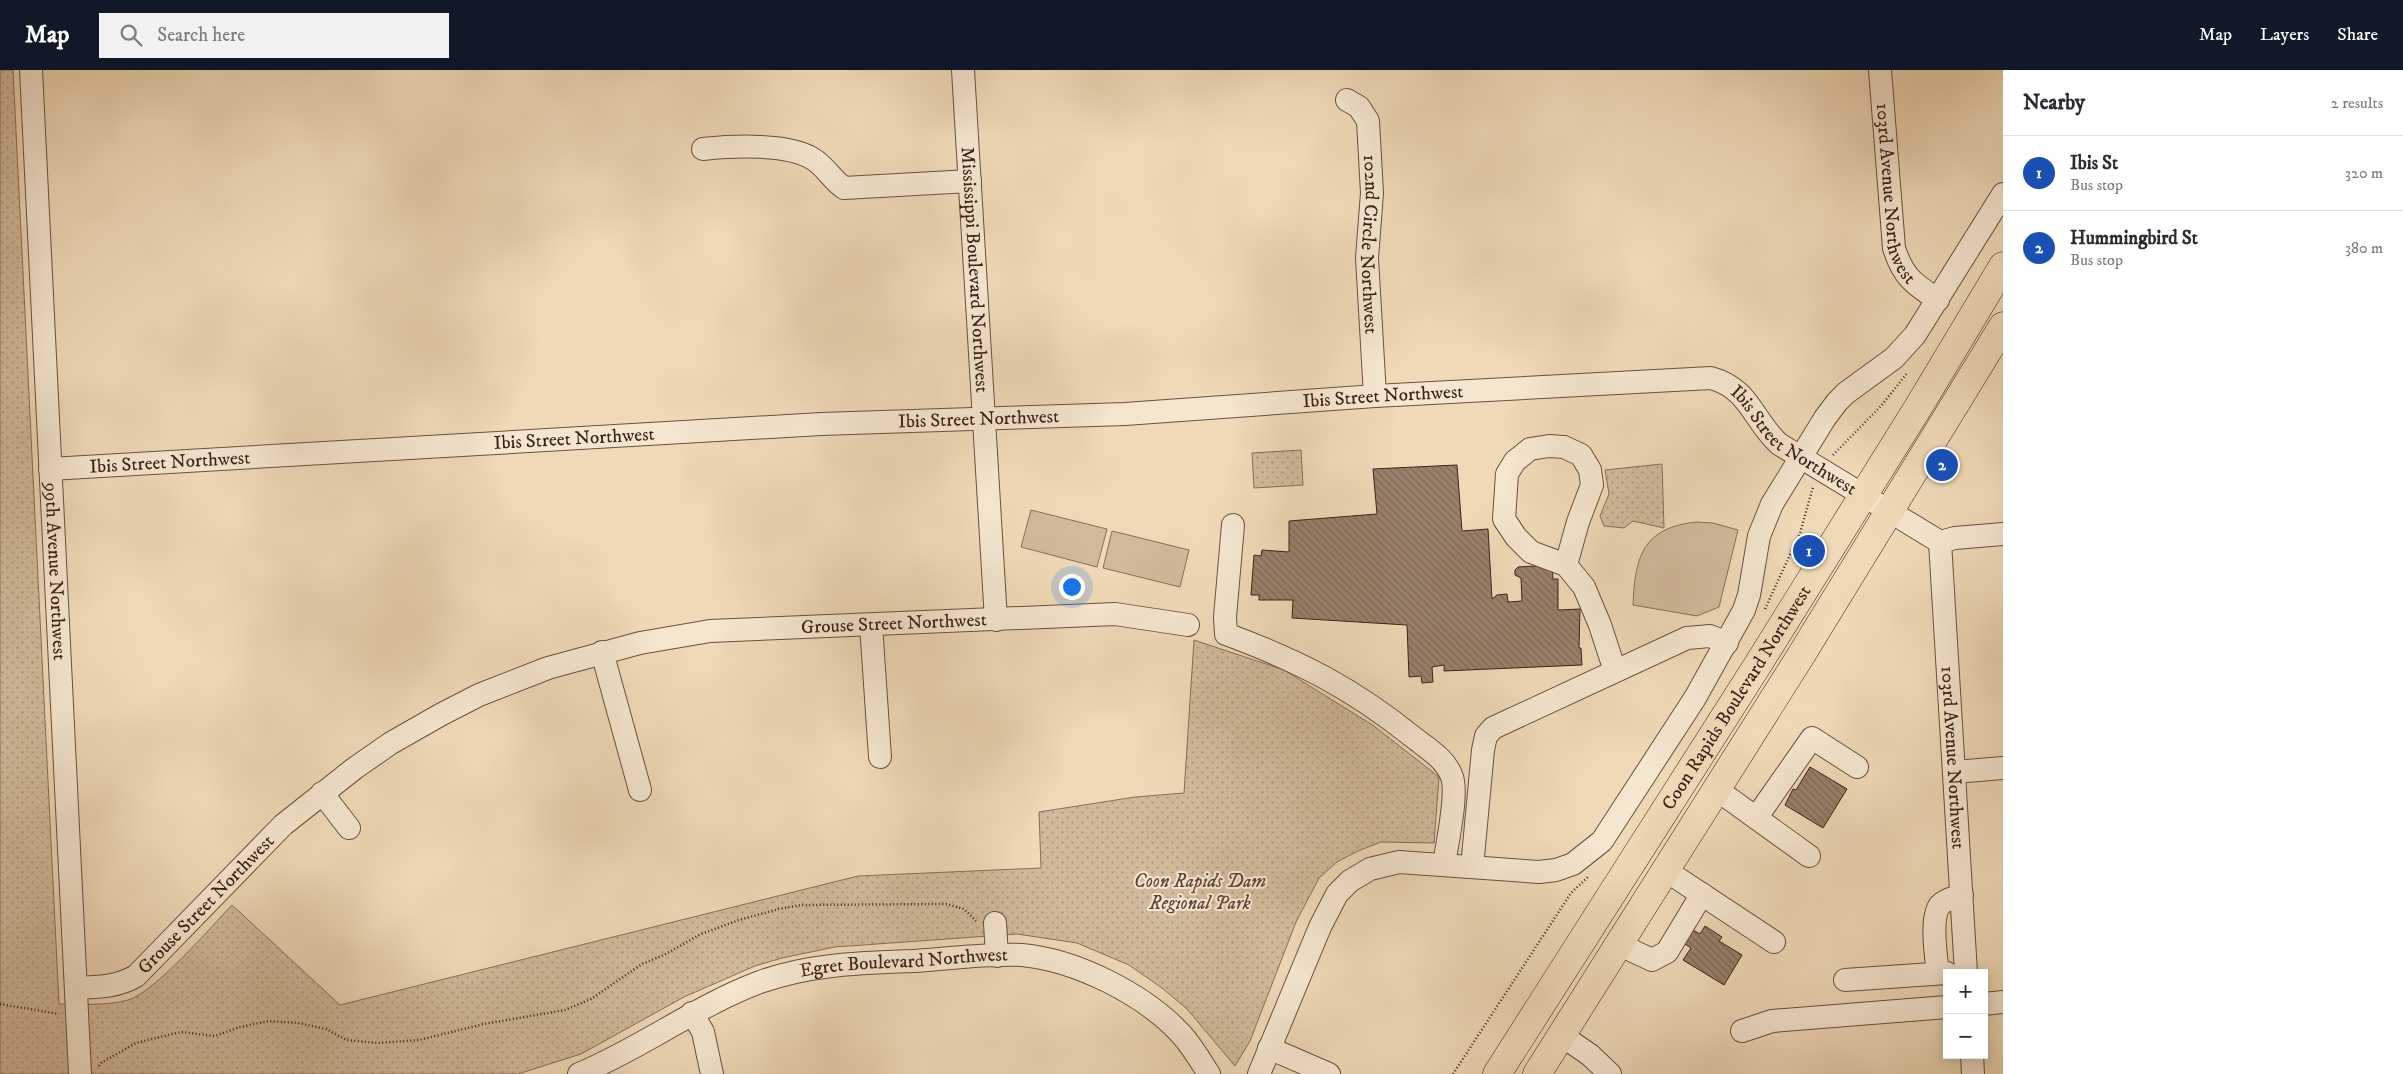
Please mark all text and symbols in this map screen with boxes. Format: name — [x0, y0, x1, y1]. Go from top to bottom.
search box — [99, 13, 449, 58]
text: Map — [25, 20, 69, 50]
icon: search — [117, 21, 145, 49]
text: Search here — [157, 24, 245, 47]
text: Map — [2199, 24, 2232, 46]
text: Layers — [2260, 24, 2309, 46]
text: Share — [2337, 24, 2378, 46]
text: Nearby — [2023, 90, 2085, 116]
text: 2 results — [2331, 93, 2383, 113]
street label: 103rd Avenue Northwest — [1871, 102, 1921, 289]
street label: Mississippi Boulevard Northwest — [956, 146, 994, 393]
text: Ibis St — [2070, 152, 2118, 175]
street label: 102nd Circle Northwest — [1355, 154, 1384, 335]
text: 1 — [2036, 163, 2042, 183]
text: 320 m — [2345, 163, 2383, 183]
text: Bus stop — [2070, 175, 2123, 195]
text: Hummingbird St — [2070, 227, 2198, 250]
text: 2 — [2035, 238, 2043, 258]
text: 380 m — [2345, 238, 2383, 258]
text: Bus stop — [2070, 250, 2123, 270]
street label: Ibis Street Northwest — [1302, 380, 1464, 413]
street label: Ibis Street Northwest — [1726, 380, 1861, 500]
street label: Ibis Street Northwest — [898, 405, 1059, 433]
street label: Ibis Street Northwest — [493, 422, 655, 455]
street label: Ibis Street Northwest — [89, 446, 251, 478]
pin: 2 — [1926, 446, 1958, 484]
street label: 99th Avenue Northwest — [40, 481, 71, 661]
pin: 1 — [1793, 532, 1825, 570]
your location — [1059, 574, 1085, 600]
street label: Coon Rapids Boulevard Northwest — [1657, 581, 1816, 814]
street label: Grouse Street Northwest — [800, 608, 987, 639]
street label: 103rd Avenue Northwest — [1936, 665, 1970, 850]
street label: Grouse Street Northwest — [133, 830, 279, 979]
park label: Coon Rapids Dam Regional Park — [1134, 870, 1266, 915]
street label: Egret Boulevard Northwest — [798, 943, 1008, 982]
map controls — [1943, 969, 1988, 1059]
button: + — [1943, 969, 1988, 1014]
button: − — [1943, 1014, 1988, 1059]

